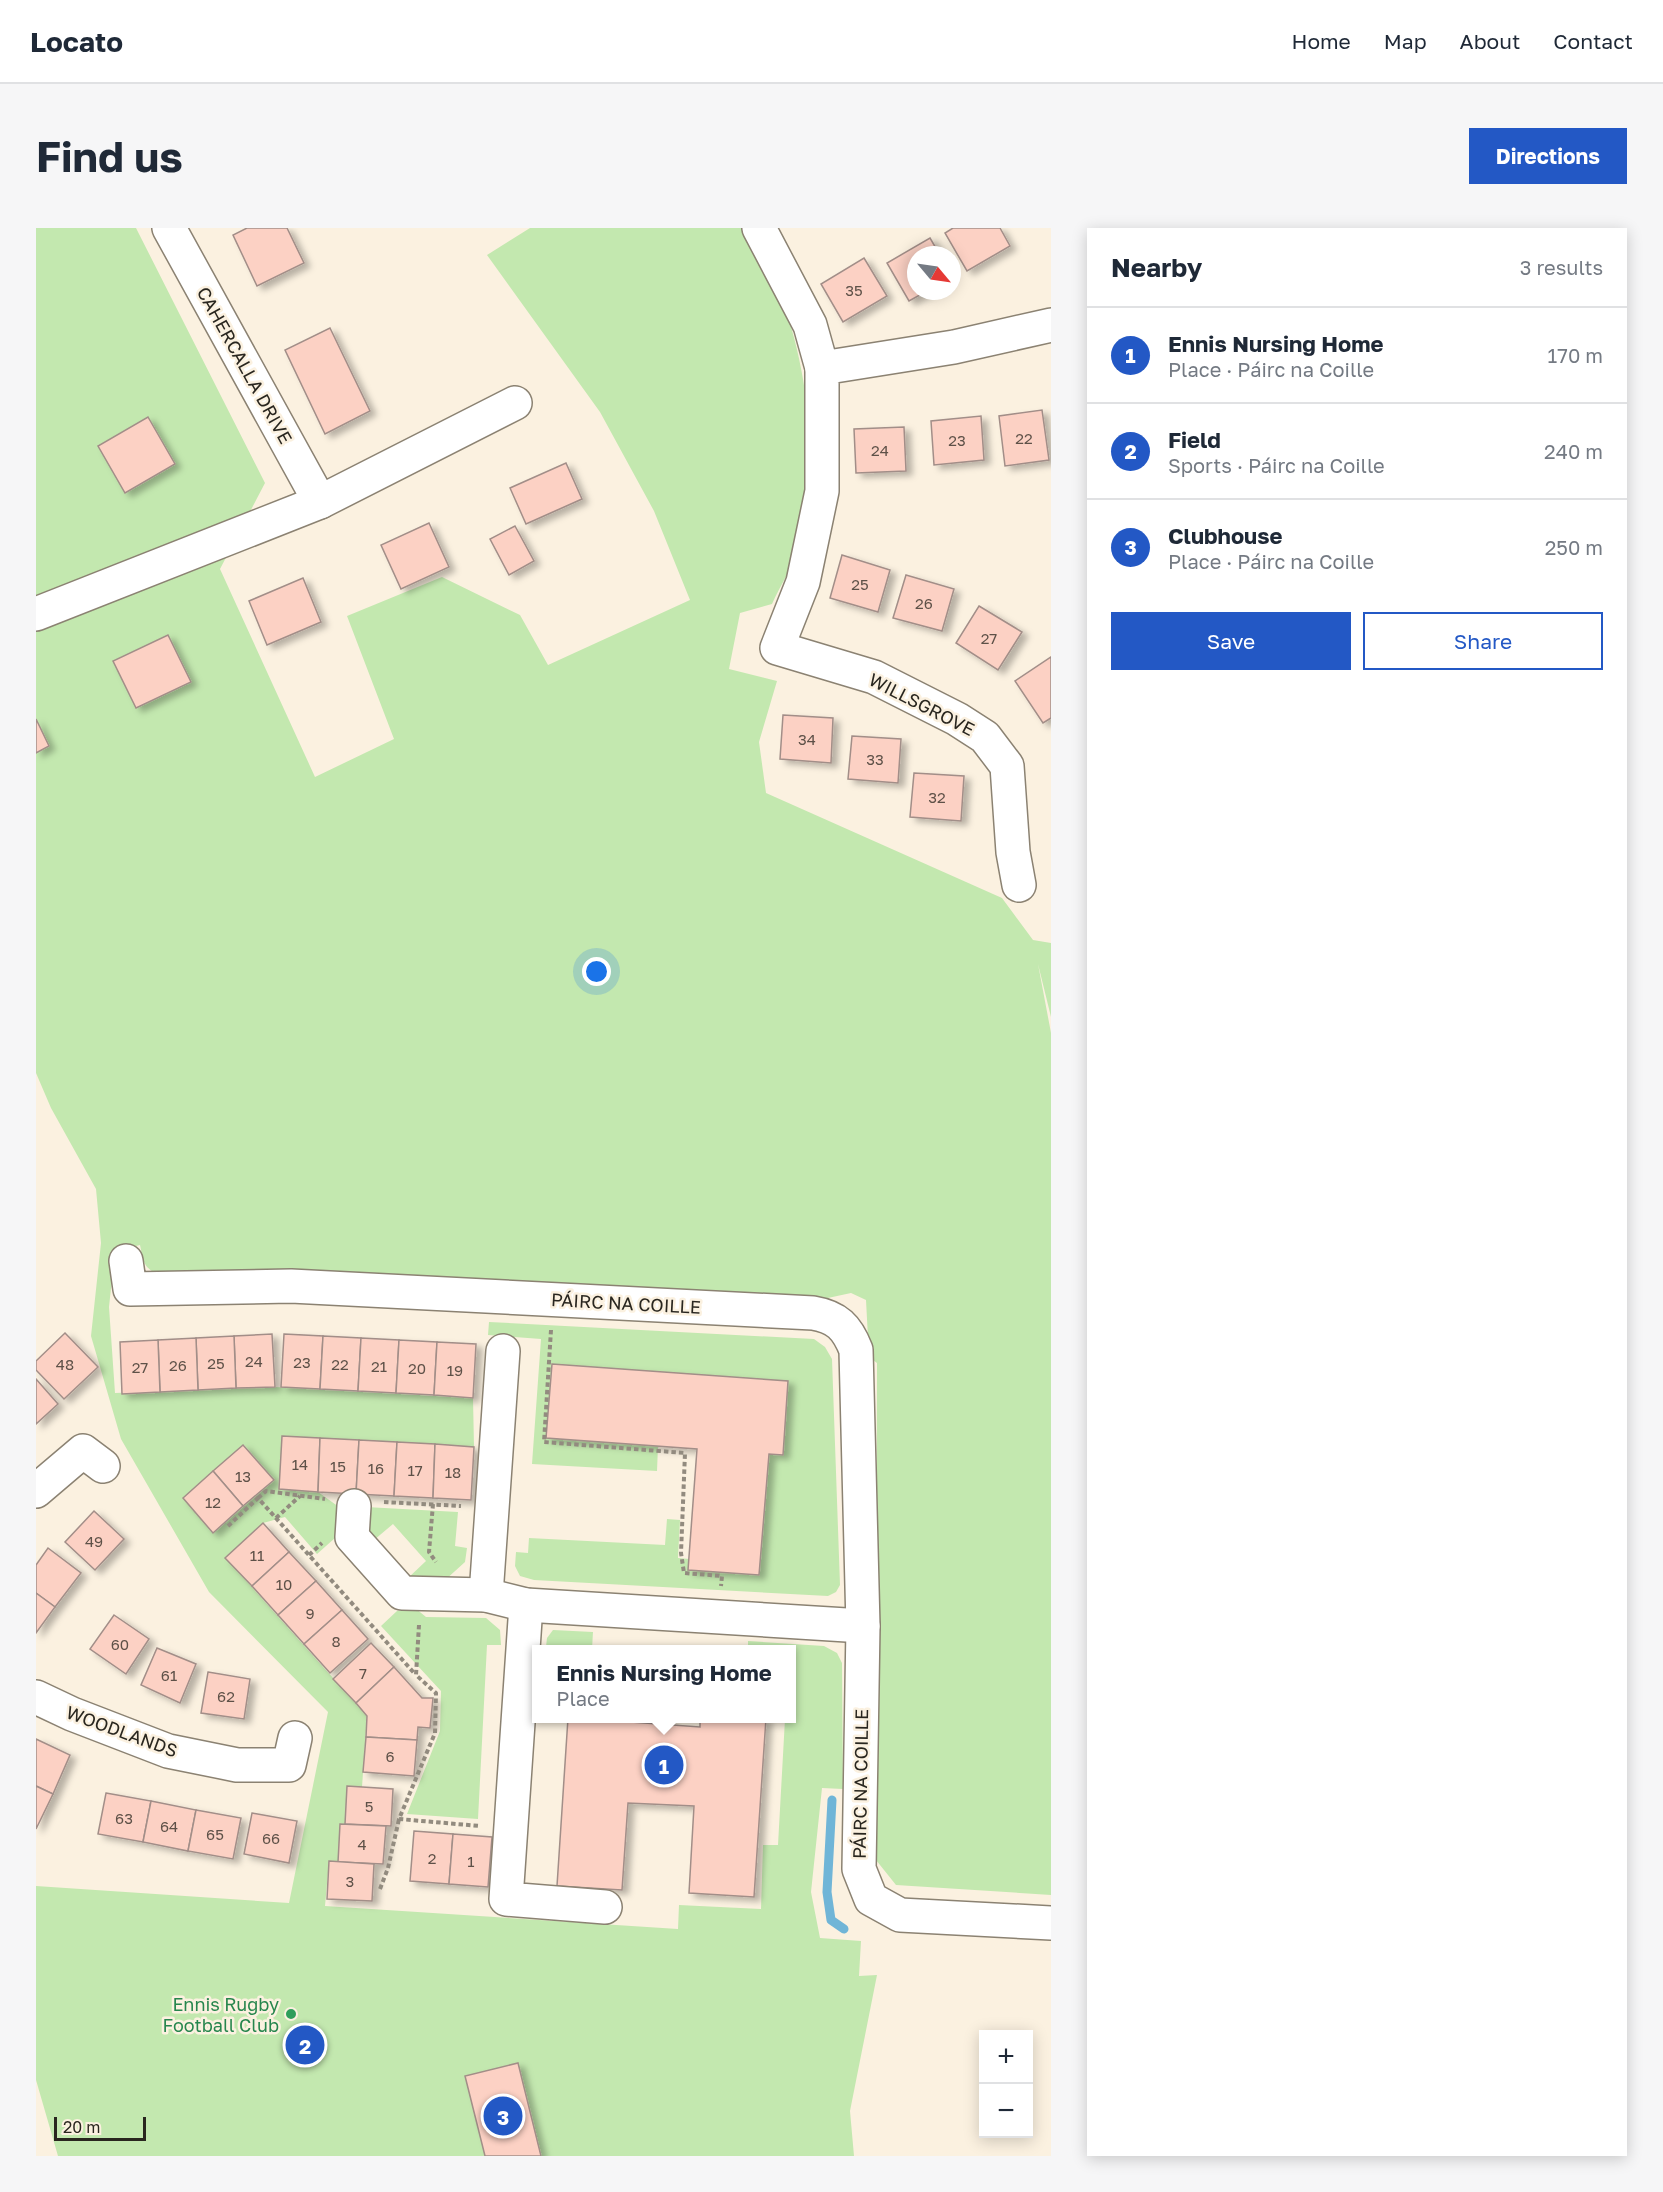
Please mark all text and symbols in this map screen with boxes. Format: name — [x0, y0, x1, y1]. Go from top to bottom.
text: Locato — [30, 25, 123, 58]
text: Home — [1291, 28, 1351, 54]
text: Map — [1384, 28, 1427, 54]
text: About — [1460, 28, 1520, 54]
text: Contact — [1553, 28, 1633, 54]
button: Directions — [1469, 128, 1627, 184]
text: Find us — [36, 131, 183, 181]
north arrow — [907, 246, 961, 300]
text: Nearby — [1111, 252, 1202, 283]
text: 3 results — [1520, 255, 1603, 279]
house number: 35 — [845, 281, 863, 299]
street label: CAHERCALLA DRIVE — [193, 283, 297, 447]
text: Ennis Nursing Home — [1168, 330, 1383, 357]
text: 1 — [1125, 343, 1136, 367]
text: 170 m — [1548, 343, 1603, 367]
text: Place · Páirc na Coille — [1168, 357, 1374, 381]
text: Field — [1168, 426, 1221, 453]
house number: 22 — [1015, 429, 1033, 447]
house number: 23 — [948, 431, 966, 449]
text: 2 — [1124, 439, 1137, 463]
text: 240 m — [1544, 439, 1603, 463]
house number: 24 — [871, 441, 889, 459]
text: Sports · Páirc na Coille — [1168, 453, 1385, 477]
text: Clubhouse — [1168, 522, 1283, 549]
text: 3 — [1124, 535, 1137, 559]
text: 250 m — [1545, 535, 1603, 559]
text: Place · Páirc na Coille — [1168, 549, 1374, 573]
house number: 25 — [851, 575, 869, 593]
house number: 26 — [915, 594, 933, 612]
button: Save — [1111, 612, 1351, 670]
button: Share — [1363, 612, 1603, 670]
house number: 27 — [981, 629, 997, 647]
street label: WILLSGROVE — [866, 668, 978, 740]
house number: 34 — [798, 730, 816, 748]
house number: 33 — [866, 750, 884, 768]
house number: 32 — [928, 788, 946, 806]
your location — [582, 957, 611, 986]
street label: PÁIRC NA COILLE — [551, 1288, 701, 1318]
house number: 24 — [245, 1352, 263, 1370]
house number: 23 — [293, 1353, 311, 1371]
house number: 25 — [207, 1354, 225, 1372]
house number: 48 — [56, 1355, 74, 1373]
house number: 22 — [331, 1355, 349, 1373]
house number: 26 — [169, 1356, 187, 1374]
house number: 21 — [371, 1357, 387, 1375]
house number: 27 — [132, 1358, 148, 1376]
house number: 20 — [408, 1359, 426, 1377]
house number: 19 — [447, 1361, 463, 1379]
house number: 14 — [292, 1455, 308, 1473]
house number: 15 — [330, 1457, 346, 1475]
house number: 16 — [368, 1459, 384, 1477]
house number: 17 — [407, 1461, 423, 1479]
house number: 18 — [445, 1463, 461, 1481]
house number: 13 — [235, 1467, 251, 1485]
house number: 12 — [205, 1493, 221, 1511]
house number: 49 — [85, 1532, 103, 1550]
house number: 11 — [250, 1546, 264, 1564]
house number: 10 — [276, 1575, 292, 1593]
house number: 9 — [305, 1604, 315, 1622]
house number: 8 — [331, 1632, 341, 1650]
house number: 60 — [111, 1635, 129, 1653]
popup — [532, 1645, 796, 1723]
text: Ennis Nursing Home — [556, 1659, 772, 1686]
house number: 7 — [359, 1664, 367, 1682]
house number: 61 — [161, 1666, 177, 1684]
text: Place — [556, 1686, 610, 1710]
house number: 62 — [217, 1687, 235, 1705]
street label: WOODLANDS — [63, 1701, 181, 1761]
street label: PÁIRC NA COILLE — [848, 1709, 872, 1859]
pin: 1 — [644, 1742, 684, 1788]
house number: 6 — [385, 1747, 395, 1765]
house number: 5 — [365, 1797, 373, 1815]
house number: 63 — [115, 1809, 133, 1827]
house number: 64 — [160, 1817, 178, 1835]
house number: 65 — [206, 1825, 224, 1843]
house number: 66 — [262, 1829, 280, 1847]
house number: 4 — [357, 1835, 367, 1853]
house number: 2 — [428, 1849, 436, 1867]
house number: 1 — [467, 1852, 475, 1870]
house number: 3 — [346, 1872, 354, 1890]
place label: Ennis Rugby Football Club — [162, 1993, 279, 2036]
marker: Ennis Rugby Football Club — [284, 2007, 298, 2021]
pin: 2 — [286, 2022, 324, 2068]
map controls — [979, 2030, 1033, 2138]
button: + — [979, 2030, 1033, 2084]
button: − — [979, 2084, 1033, 2138]
pin: 3 — [484, 2094, 522, 2138]
scale bar — [54, 2114, 146, 2142]
text: 20 m — [63, 2117, 100, 2137]

